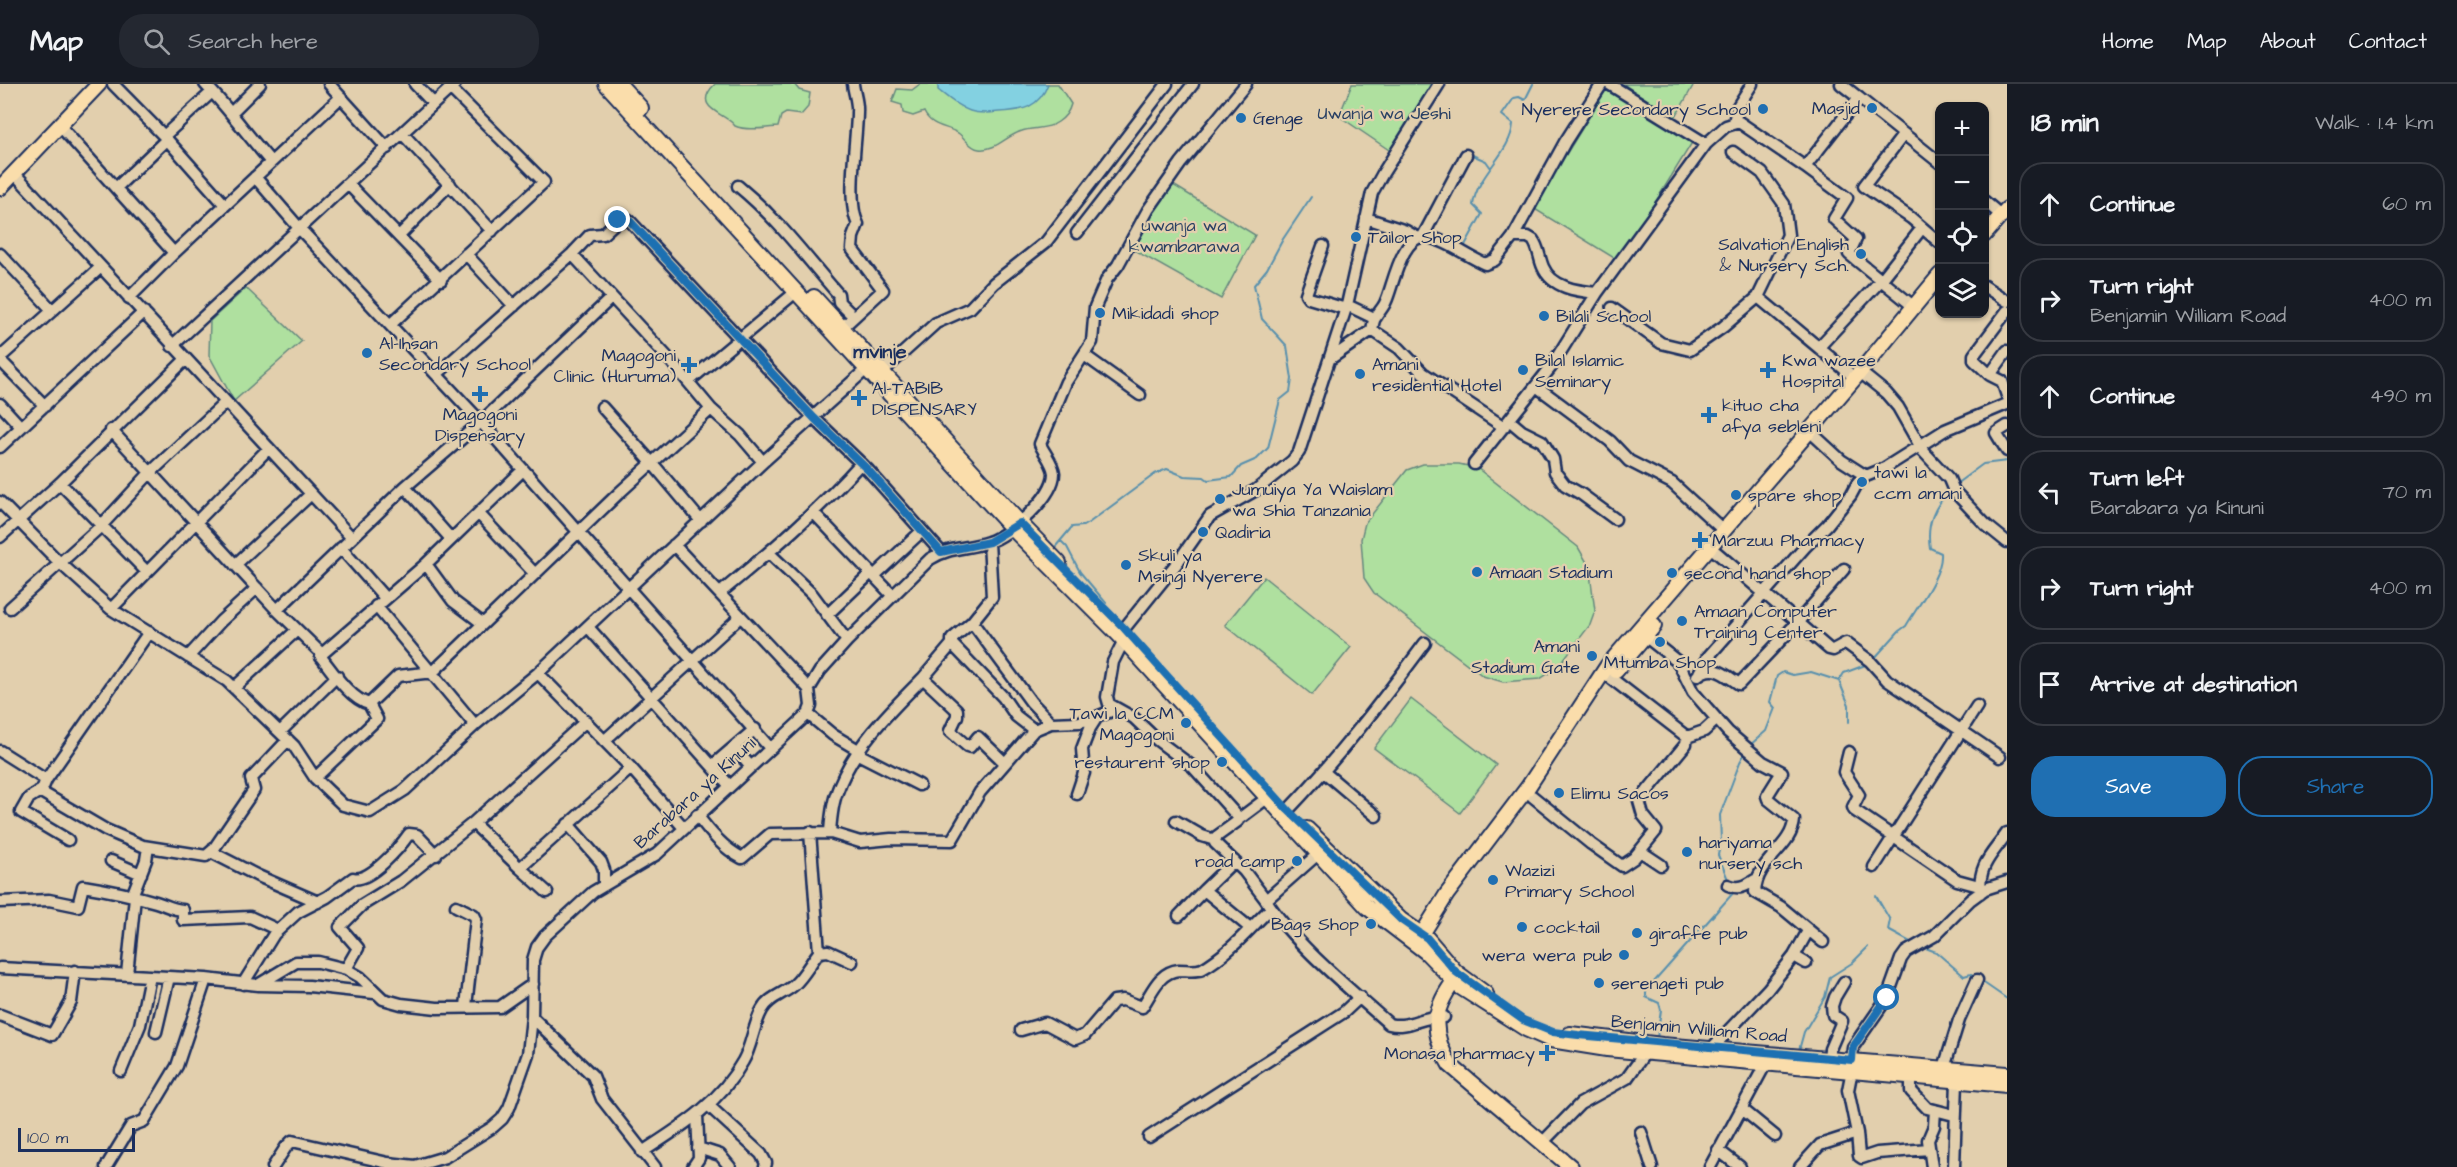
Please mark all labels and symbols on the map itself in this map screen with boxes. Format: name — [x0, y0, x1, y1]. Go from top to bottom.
place label: Masjid — [1812, 96, 1860, 121]
place label: Nyerere Secondary School — [1521, 97, 1751, 123]
park label: Uwanja wa Jeshi — [1317, 101, 1451, 126]
marker: Masjid — [1865, 101, 1879, 115]
marker: Nyerere Secondary School — [1756, 102, 1770, 116]
place label: Genge — [1253, 106, 1303, 132]
marker: Genge — [1234, 111, 1248, 125]
route end — [604, 206, 630, 232]
park label: uwanja wa kwambarawa — [1129, 213, 1239, 259]
place label: Tailor Shop — [1368, 225, 1462, 250]
marker: Tailor Shop — [1349, 230, 1363, 244]
place label: Salvation English & Nursery Sch. — [1718, 232, 1849, 279]
marker: Salvation English & Nursery Sch. — [1854, 247, 1868, 261]
place label: Mikidadi shop — [1112, 301, 1219, 326]
place label: Bilali School — [1556, 304, 1651, 329]
marker: Mikidadi shop — [1093, 306, 1107, 320]
marker: Bilali School — [1537, 309, 1551, 323]
place label: Al-Ihsan Secondary School — [379, 331, 531, 378]
district label: mvinje — [853, 338, 907, 366]
place label: Magogoni Clinic (Huruma) — [553, 343, 676, 389]
marker: Al-Ihsan Secondary School — [360, 346, 374, 360]
place label: Bilal Islamic Seminary — [1535, 348, 1624, 395]
place label: Kwa wazee Hospital — [1782, 348, 1876, 394]
place label: Amani residential Hotel — [1372, 352, 1502, 398]
marker: Magogoni Clinic (Huruma) — [680, 356, 698, 374]
marker: Kwa wazee Hospital — [1759, 361, 1777, 379]
marker: Bilal Islamic Seminary — [1516, 363, 1530, 377]
marker: Amani residential Hotel — [1353, 367, 1367, 381]
place label: Al-TABIB DISPENSARY — [872, 376, 977, 422]
marker: Magogoni Dispensary — [473, 387, 487, 401]
marker: Al-TABIB DISPENSARY — [850, 389, 868, 407]
place label: kituo cha afya sebleni — [1722, 393, 1822, 440]
place label: Magogoni Dispensary — [435, 402, 525, 449]
marker: kituo cha afya sebleni — [1700, 406, 1718, 424]
place label: tawi la ccm amani — [1874, 460, 1962, 506]
marker: tawi la ccm amani — [1855, 475, 1869, 489]
place label: Jumuiya Ya Waislam wa Shia Tanzania — [1232, 477, 1393, 523]
place label: spare shop — [1748, 483, 1841, 508]
marker: spare shop — [1729, 488, 1743, 502]
marker: Jumuiya Ya Waislam wa Shia Tanzania — [1213, 492, 1227, 506]
place label: Qadiria — [1215, 520, 1271, 545]
marker: Qadiria — [1196, 525, 1210, 539]
place label: Marzuu Pharmacy — [1712, 528, 1864, 554]
marker: Marzuu Pharmacy — [1693, 533, 1707, 547]
place label: Skuli ya Msingi Nyerere — [1138, 543, 1263, 590]
marker: Skuli ya Msingi Nyerere — [1119, 558, 1133, 572]
place label: Amaan Stadium — [1489, 560, 1612, 585]
place label: second hand shop — [1684, 561, 1831, 586]
marker: Amaan Stadium — [1470, 565, 1484, 579]
marker: second hand shop — [1665, 566, 1679, 580]
place label: Amaan Computer Training Center — [1694, 599, 1837, 646]
marker: Amaan Computer Training Center — [1675, 614, 1689, 628]
place label: Amani Stadium Gate — [1471, 634, 1580, 680]
marker: Mtumba Shop — [1653, 635, 1667, 649]
marker: Amani Stadium Gate — [1585, 649, 1599, 663]
place label: Mtumba Shop — [1604, 650, 1716, 675]
place label: Tawi la CCM Magogoni — [1070, 701, 1174, 748]
marker: Tawi la CCM Magogoni — [1179, 716, 1193, 730]
street label: Barabara ya Kinuni — [629, 731, 762, 855]
place label: restaurent shop — [1074, 750, 1210, 775]
marker: restaurent shop — [1215, 755, 1229, 769]
place label: Elimu Sacos — [1571, 781, 1669, 806]
marker: Elimu Sacos — [1552, 786, 1566, 800]
place label: hariyama nursery sch — [1699, 830, 1802, 877]
marker: hariyama nursery sch — [1680, 845, 1694, 859]
place label: road camp — [1195, 849, 1285, 874]
marker: road camp — [1290, 854, 1304, 868]
place label: Wazizi Primary School — [1505, 858, 1634, 905]
marker: Wazizi Primary School — [1486, 873, 1500, 887]
place label: Bags Shop — [1271, 912, 1359, 938]
place label: cocktail — [1534, 915, 1600, 940]
marker: Bags Shop — [1364, 917, 1378, 931]
marker: cocktail — [1515, 920, 1529, 934]
place label: giraffe pub — [1649, 921, 1748, 947]
marker: giraffe pub — [1630, 926, 1644, 940]
place label: wera wera pub — [1482, 943, 1612, 968]
marker: wera wera pub — [1617, 948, 1631, 962]
place label: serengeti pub — [1611, 971, 1724, 997]
marker: serengeti pub — [1592, 976, 1606, 990]
route start — [1873, 984, 1899, 1010]
street label: Benjamin William Road — [1610, 1009, 1788, 1049]
place label: Monasa pharmacy — [1384, 1041, 1535, 1067]
marker: Monasa pharmacy — [1540, 1046, 1554, 1060]
scale bar — [18, 1125, 135, 1152]

